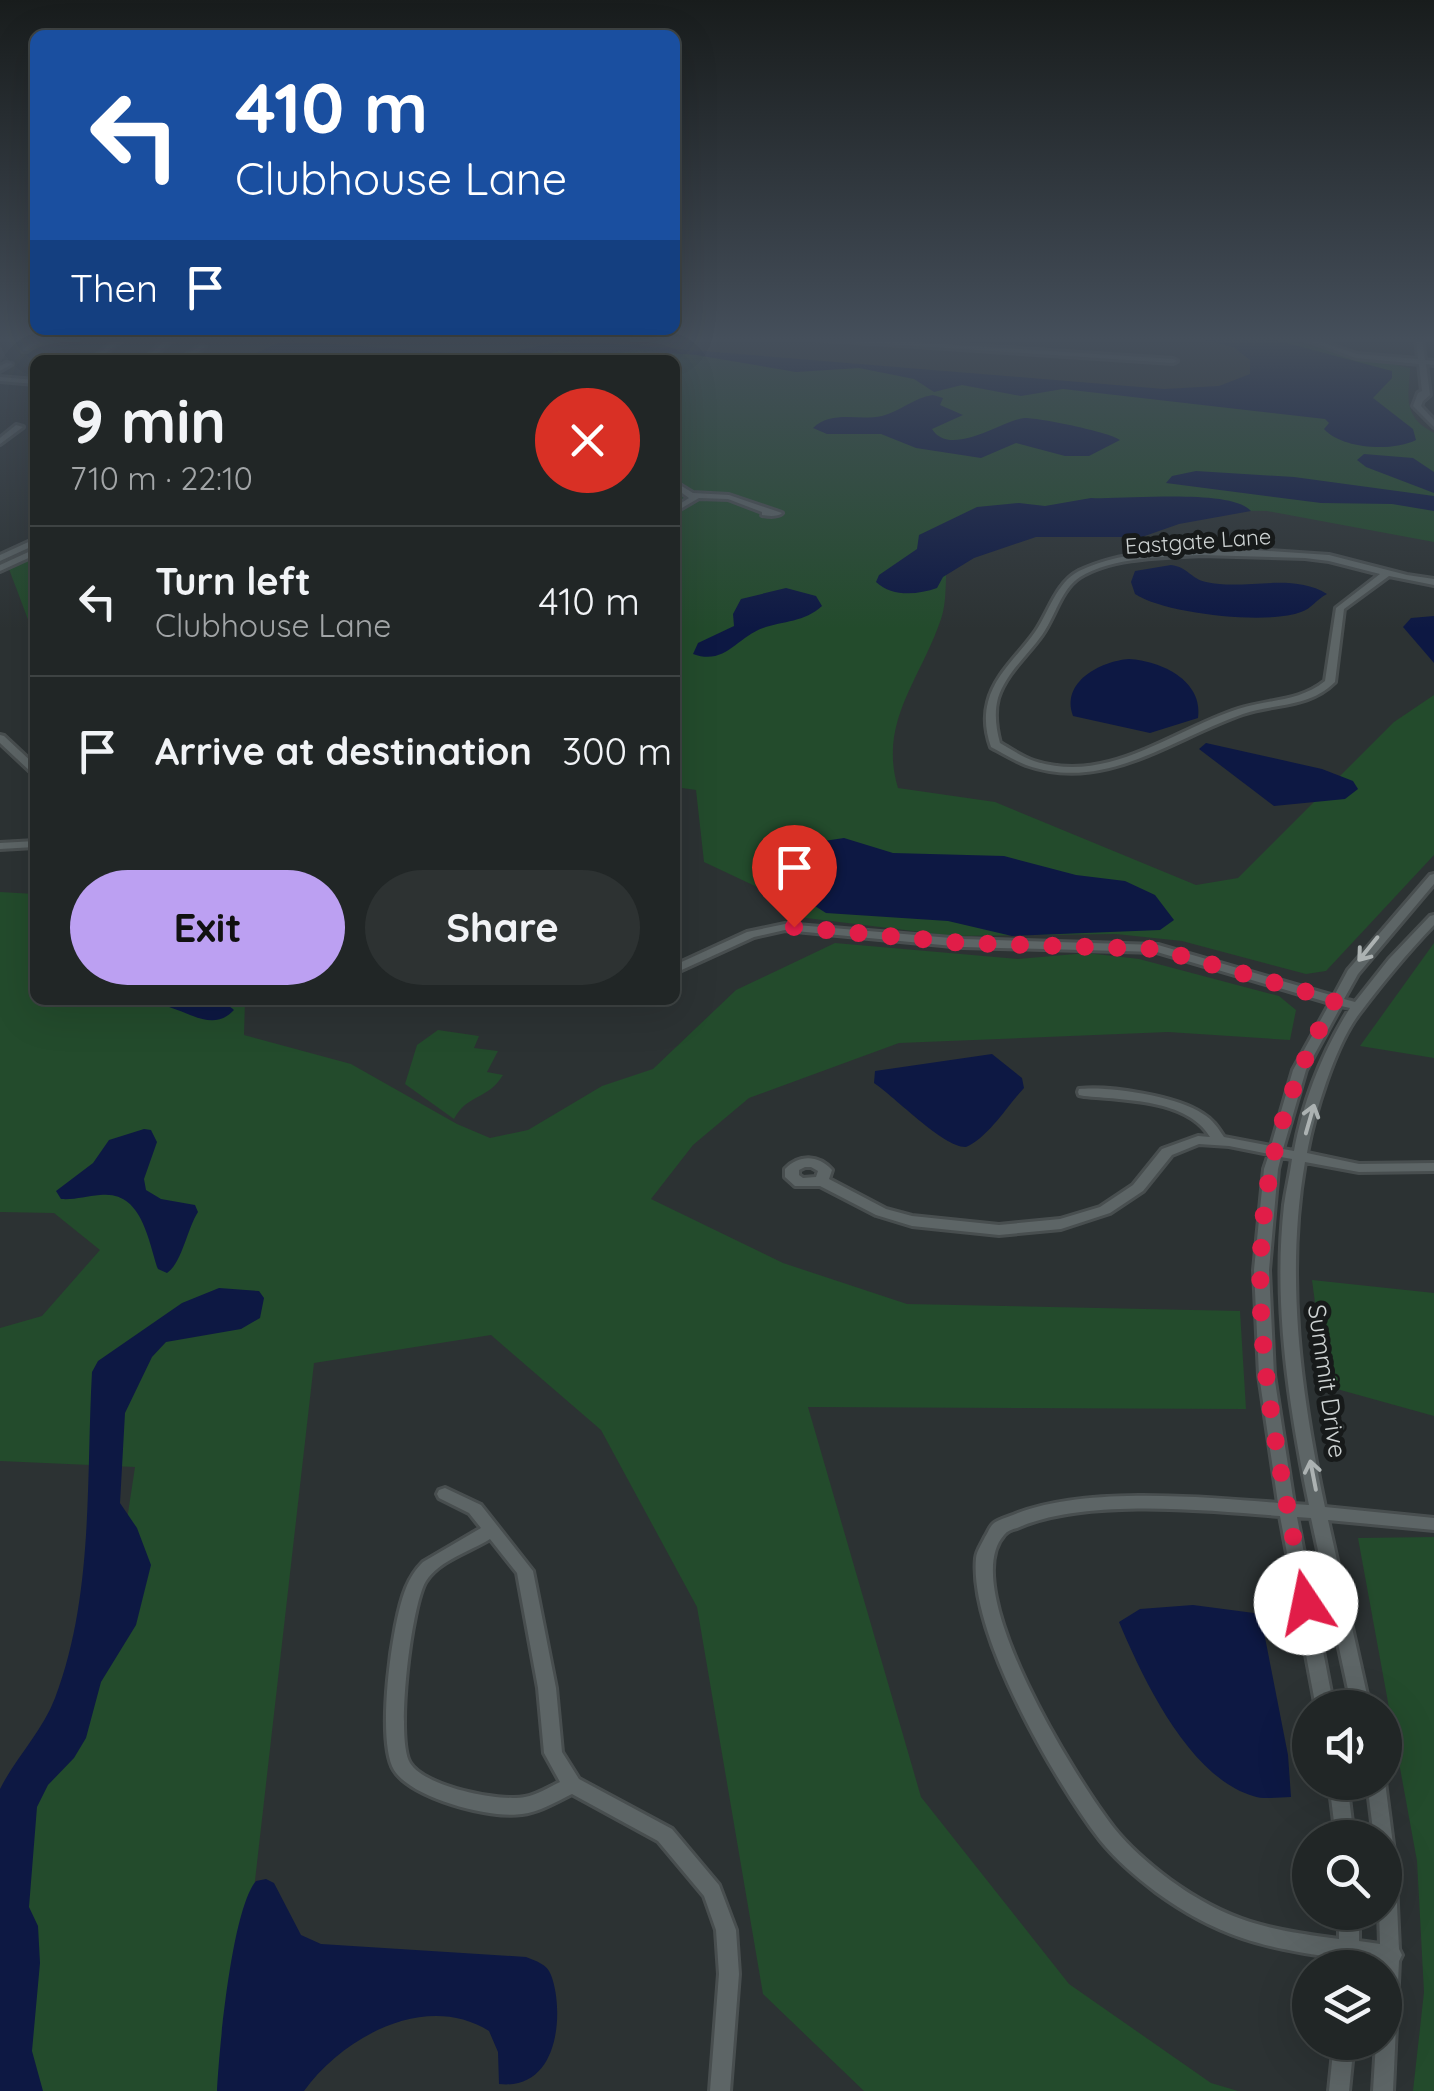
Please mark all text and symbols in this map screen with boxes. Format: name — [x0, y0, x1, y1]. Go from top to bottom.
text: 410 m — [235, 63, 428, 151]
icon: left — [70, 70, 200, 200]
text: Clubhouse Lane — [235, 150, 567, 206]
icon: arrive — [178, 260, 233, 315]
text: Then — [70, 264, 158, 312]
text: 9 min — [70, 383, 226, 458]
button: close — [535, 388, 640, 493]
text: 710 m · 22:10 — [70, 458, 253, 498]
street label: Eastgate Lane — [1124, 522, 1272, 560]
text: Turn left — [155, 557, 311, 605]
icon: left — [70, 574, 125, 629]
text: 410 m — [539, 577, 640, 625]
text: Clubhouse Lane — [155, 605, 391, 645]
icon: arrive — [70, 724, 125, 779]
text: Arrive at destination — [155, 727, 532, 775]
text: 300 m — [562, 727, 672, 775]
pin — [752, 825, 837, 928]
icon: arrive — [767, 840, 822, 895]
button: Exit — [70, 870, 345, 985]
button: Share — [365, 870, 640, 985]
one-way arrow — [1357, 935, 1379, 961]
one-way arrow — [1302, 1104, 1320, 1135]
street label: Summit Drive — [1302, 1302, 1354, 1460]
one-way arrow — [1303, 1460, 1322, 1492]
position arrow — [1254, 1551, 1358, 1655]
map controls — [1292, 1690, 1402, 2060]
button: sound — [1292, 1690, 1402, 1800]
button: search — [1292, 1820, 1402, 1930]
button: layers — [1292, 1950, 1402, 2060]

